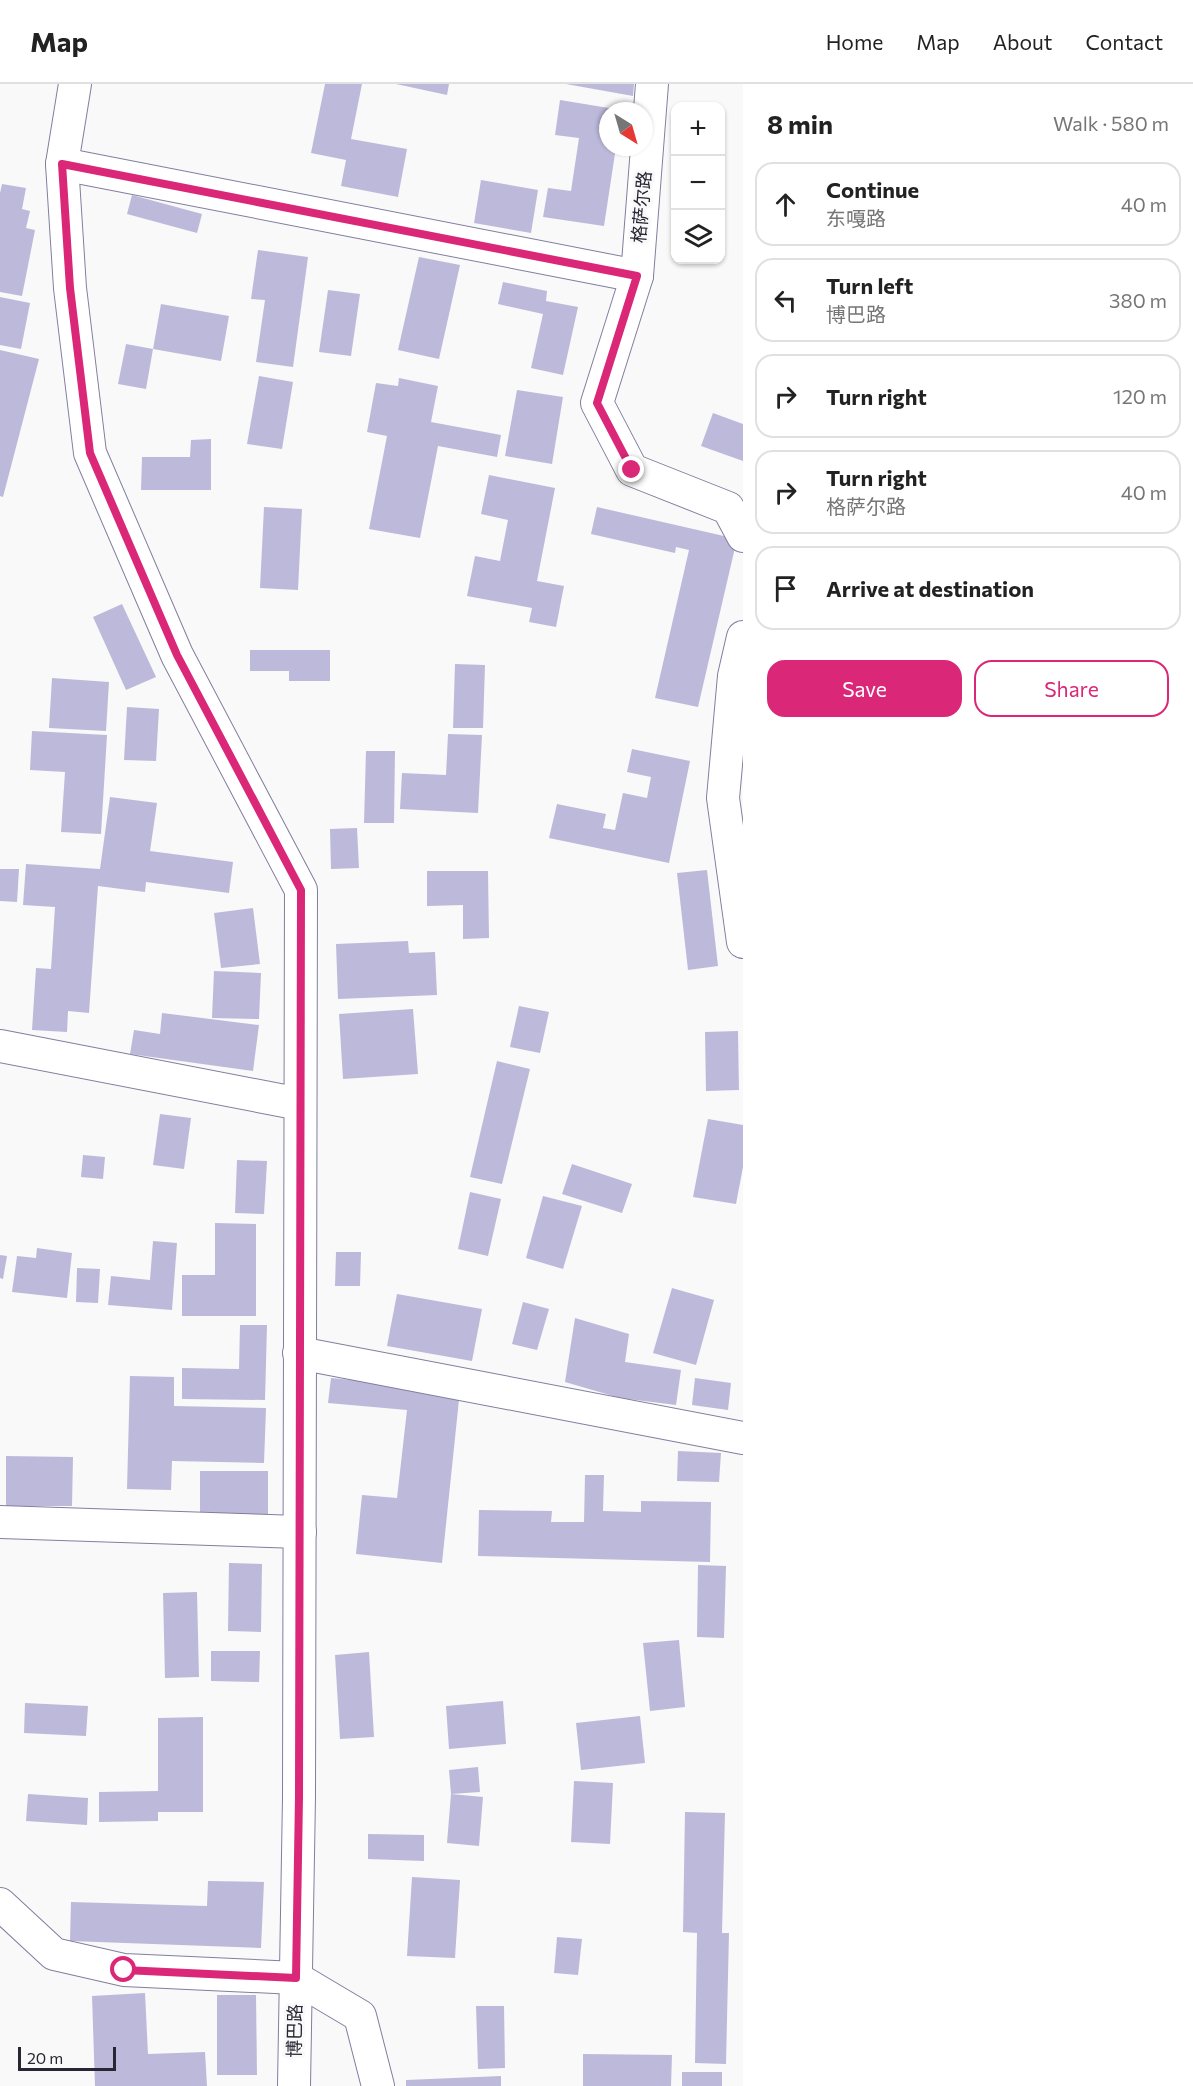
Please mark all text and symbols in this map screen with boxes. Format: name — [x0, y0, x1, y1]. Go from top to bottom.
text: Map — [30, 24, 88, 58]
text: Home — [826, 29, 883, 54]
text: Map — [916, 29, 960, 54]
text: About — [993, 29, 1052, 54]
text: Contact — [1085, 29, 1163, 54]
north arrow — [599, 102, 653, 156]
map controls — [671, 102, 725, 264]
button: + — [671, 102, 725, 156]
text: 8 min — [767, 108, 833, 139]
text: Walk · 580 m — [1053, 111, 1169, 135]
button: − — [671, 156, 725, 210]
street label: 格萨尔路 — [627, 170, 655, 244]
text: Continue — [826, 176, 919, 203]
icon: ahead — [769, 188, 802, 221]
text: 40 m — [1121, 192, 1167, 216]
text: 东嘎路 — [826, 206, 886, 230]
button: layers — [671, 210, 725, 264]
text: Turn left — [826, 272, 913, 299]
icon: left — [769, 284, 802, 317]
text: 380 m — [1109, 288, 1167, 312]
text: 博巴路 — [826, 302, 886, 326]
icon: right — [769, 380, 802, 413]
text: Turn right — [826, 383, 927, 410]
text: 120 m — [1113, 384, 1167, 408]
route end — [618, 456, 644, 482]
text: Turn right — [826, 464, 927, 491]
icon: right — [769, 476, 802, 509]
text: 40 m — [1121, 480, 1167, 504]
text: 格萨尔路 — [826, 494, 906, 518]
icon: arrive — [769, 572, 802, 605]
text: Arrive at destination — [826, 575, 1034, 602]
button: Save — [767, 660, 962, 717]
button: Share — [974, 660, 1169, 717]
route start — [110, 1956, 136, 1982]
street label: 博巴路 — [283, 2004, 305, 2058]
scale bar — [18, 2044, 116, 2072]
text: 20 m — [27, 2048, 63, 2067]

